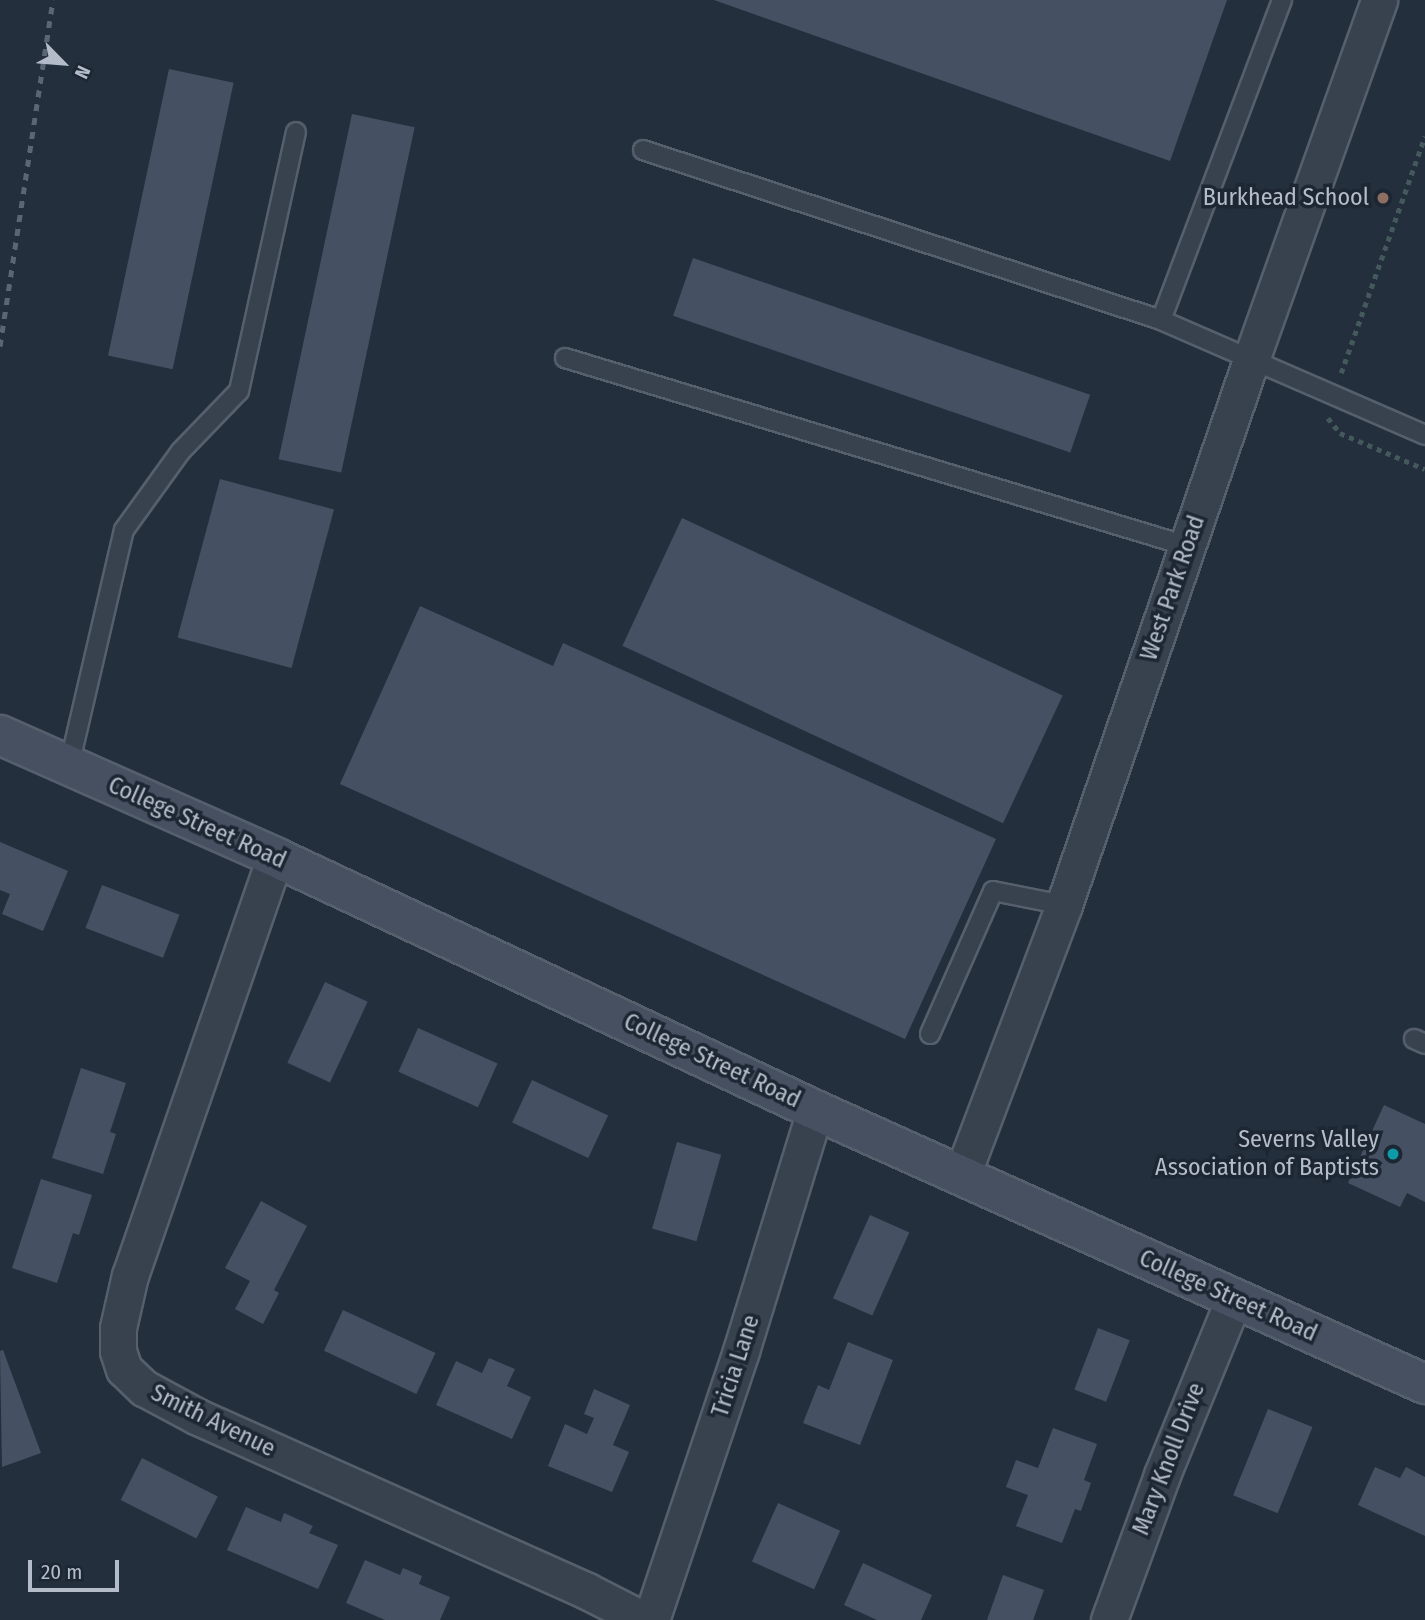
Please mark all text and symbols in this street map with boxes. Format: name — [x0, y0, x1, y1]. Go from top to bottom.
north arrow — [28, 28, 98, 98]
text: N — [70, 62, 95, 82]
place label: Burkhead School — [1203, 184, 1369, 212]
marker: Burkhead School — [1375, 190, 1391, 206]
street label: West Park Road — [1135, 512, 1211, 664]
street label: College Street Road — [104, 771, 290, 875]
street label: College Street Road — [619, 1007, 805, 1115]
place label: Severns Valley Association of Baptists — [1155, 1126, 1379, 1182]
marker: Severns Valley Association of Baptists — [1385, 1146, 1401, 1162]
street label: College Street Road — [1135, 1244, 1321, 1348]
street label: Tricia Lane — [706, 1311, 766, 1421]
street label: Smith Avenue — [146, 1379, 280, 1463]
street label: Mary Knoll Drive — [1127, 1379, 1211, 1539]
scale bar — [32, 1546, 122, 1590]
text: 20 m — [41, 1559, 82, 1585]

